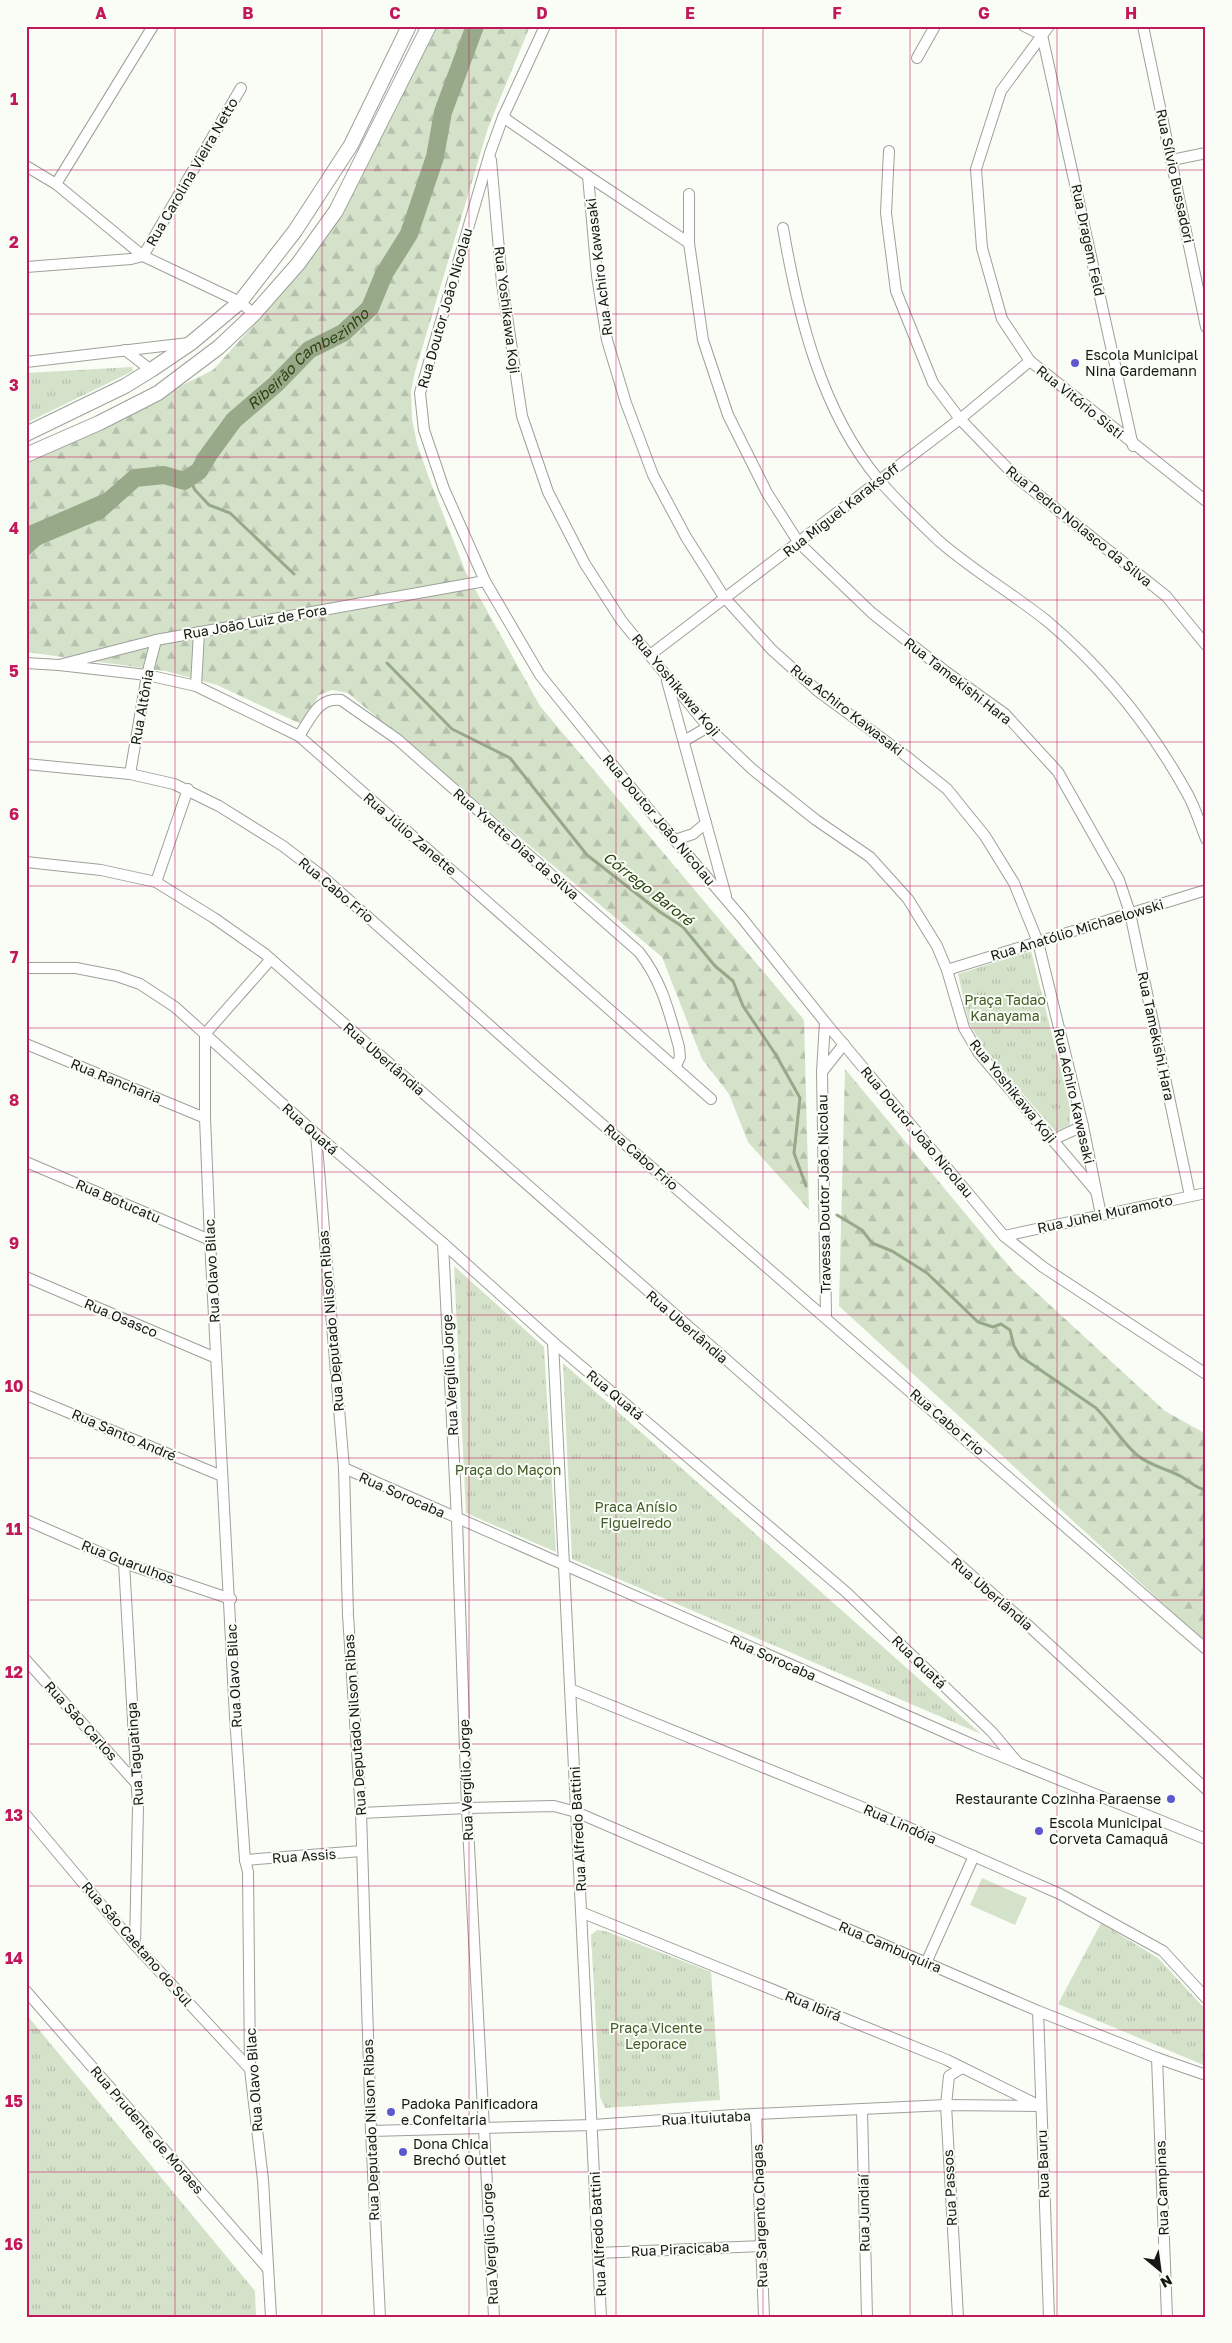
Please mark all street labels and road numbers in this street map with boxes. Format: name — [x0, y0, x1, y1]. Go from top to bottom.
street label: Rua Carolina Vieira Netto — [142, 95, 241, 249]
street label: Rua Sílvio Bussadori — [1153, 107, 1198, 244]
street label: Rua Dragem Feld — [1068, 182, 1109, 297]
street label: Rua Achiro Kawasaki — [582, 197, 615, 337]
street label: Rua Doutor João Nicolau — [413, 226, 476, 390]
street label: Rua Yoshikawa Koji — [491, 245, 524, 375]
street label: Rua Vitório Sisti — [1033, 361, 1127, 442]
street label: Rua Miguel Karaksoff — [779, 459, 902, 560]
street label: Rua Pedro Nolasco da Silva — [1003, 462, 1156, 590]
street label: Rua João Luiz de Fora — [182, 600, 328, 643]
street label: Rua Yoshikawa Koji — [629, 630, 724, 739]
street label: Rua Tamekishi Hara — [901, 633, 1015, 728]
street label: Rua Achiro Kawasaki — [787, 660, 907, 759]
street label: Rua Altônia — [126, 668, 157, 746]
street label: Rua Doutor João Nicolau — [600, 751, 719, 889]
street label: Rua Yvette Dias da Silva — [450, 784, 583, 903]
street label: Rua Júlio Zanette — [360, 789, 460, 879]
street label: Rua Cabo Frio — [295, 853, 377, 926]
street label: Rua Anatólio Michaelowski — [988, 895, 1165, 964]
street label: Rua Tamekishi Hara — [1134, 970, 1178, 1102]
street label: Rua Uberlândia — [340, 1018, 429, 1099]
street label: Rua Achiro Kawasaki — [1051, 1026, 1098, 1165]
street label: Rua Yoshikawa Koji — [966, 1035, 1060, 1146]
street label: Rua Rancharia — [68, 1055, 164, 1106]
street label: Rua Doutor João Nicolau — [858, 1063, 977, 1201]
street label: Travessa Doutor João Nicolau — [813, 1094, 834, 1294]
street label: Rua Quatá — [279, 1099, 342, 1158]
street label: Rua Cabo Frio — [601, 1120, 682, 1194]
street label: Rua Botucatu — [73, 1175, 163, 1226]
street label: Rua Juhei Muramoto — [1036, 1191, 1174, 1236]
street label: Rua Olavo Bilac — [200, 1218, 223, 1324]
street label: Rua Deputado Nilson Ribas — [314, 1230, 347, 1413]
street label: Rua Uberlândia — [643, 1286, 732, 1367]
street label: Rua Osasco — [82, 1294, 161, 1341]
street label: Rua Vergílio Jorge — [438, 1314, 461, 1436]
street label: Rua Quatá — [583, 1366, 647, 1423]
street label: Rua Cabo Frio — [907, 1385, 988, 1459]
street label: Rua Santo André — [69, 1405, 179, 1464]
street label: Rua Sorocaba — [357, 1468, 448, 1521]
street label: Rua Guarulhos — [79, 1536, 177, 1587]
street label: Rua Uberlândia — [948, 1553, 1037, 1634]
street label: Rua Olavo Bilac — [222, 1623, 245, 1729]
street label: Rua Sorocaba — [728, 1631, 819, 1684]
street label: Rua Quatá — [889, 1631, 950, 1692]
street label: Rua Deputado Nilson Ribas — [340, 1634, 369, 1816]
street label: Rua São Carlos — [41, 1677, 121, 1764]
street label: Rua Taguatinga — [122, 1702, 147, 1806]
street label: Rua Vergílio Jorge — [455, 1719, 476, 1841]
street label: Rua Alfredo Battini — [566, 1766, 589, 1892]
street label: Rua Lindóia — [861, 1800, 939, 1847]
street label: Rua Assis — [271, 1845, 337, 1866]
street label: Rua São Caetano do Sul — [79, 1878, 196, 2010]
street label: Rua Cambuquira — [836, 1917, 944, 1976]
street label: Rua Ibirá — [783, 1987, 844, 2024]
street label: Rua Olavo Bilac — [241, 2027, 266, 2133]
street label: Rua Deputado Nilson Ribas — [359, 2039, 382, 2221]
street label: Rua Prudente de Moraes — [87, 2062, 208, 2197]
street label: Rua Ituiutaba — [661, 2107, 751, 2128]
street label: Rua Bauru — [1033, 2129, 1052, 2199]
street label: Rua Campinas — [1151, 2140, 1172, 2236]
street label: Rua Sargento Chagas — [748, 2144, 771, 2288]
street label: Rua Passos — [939, 2149, 960, 2227]
street label: Rua Alfredo Battini — [586, 2171, 609, 2297]
street label: Rua Jundiaí — [854, 2173, 873, 2252]
street label: Rua Vergílio Jorge — [478, 2183, 501, 2305]
street label: Rua Piracicaba — [630, 2237, 730, 2260]

